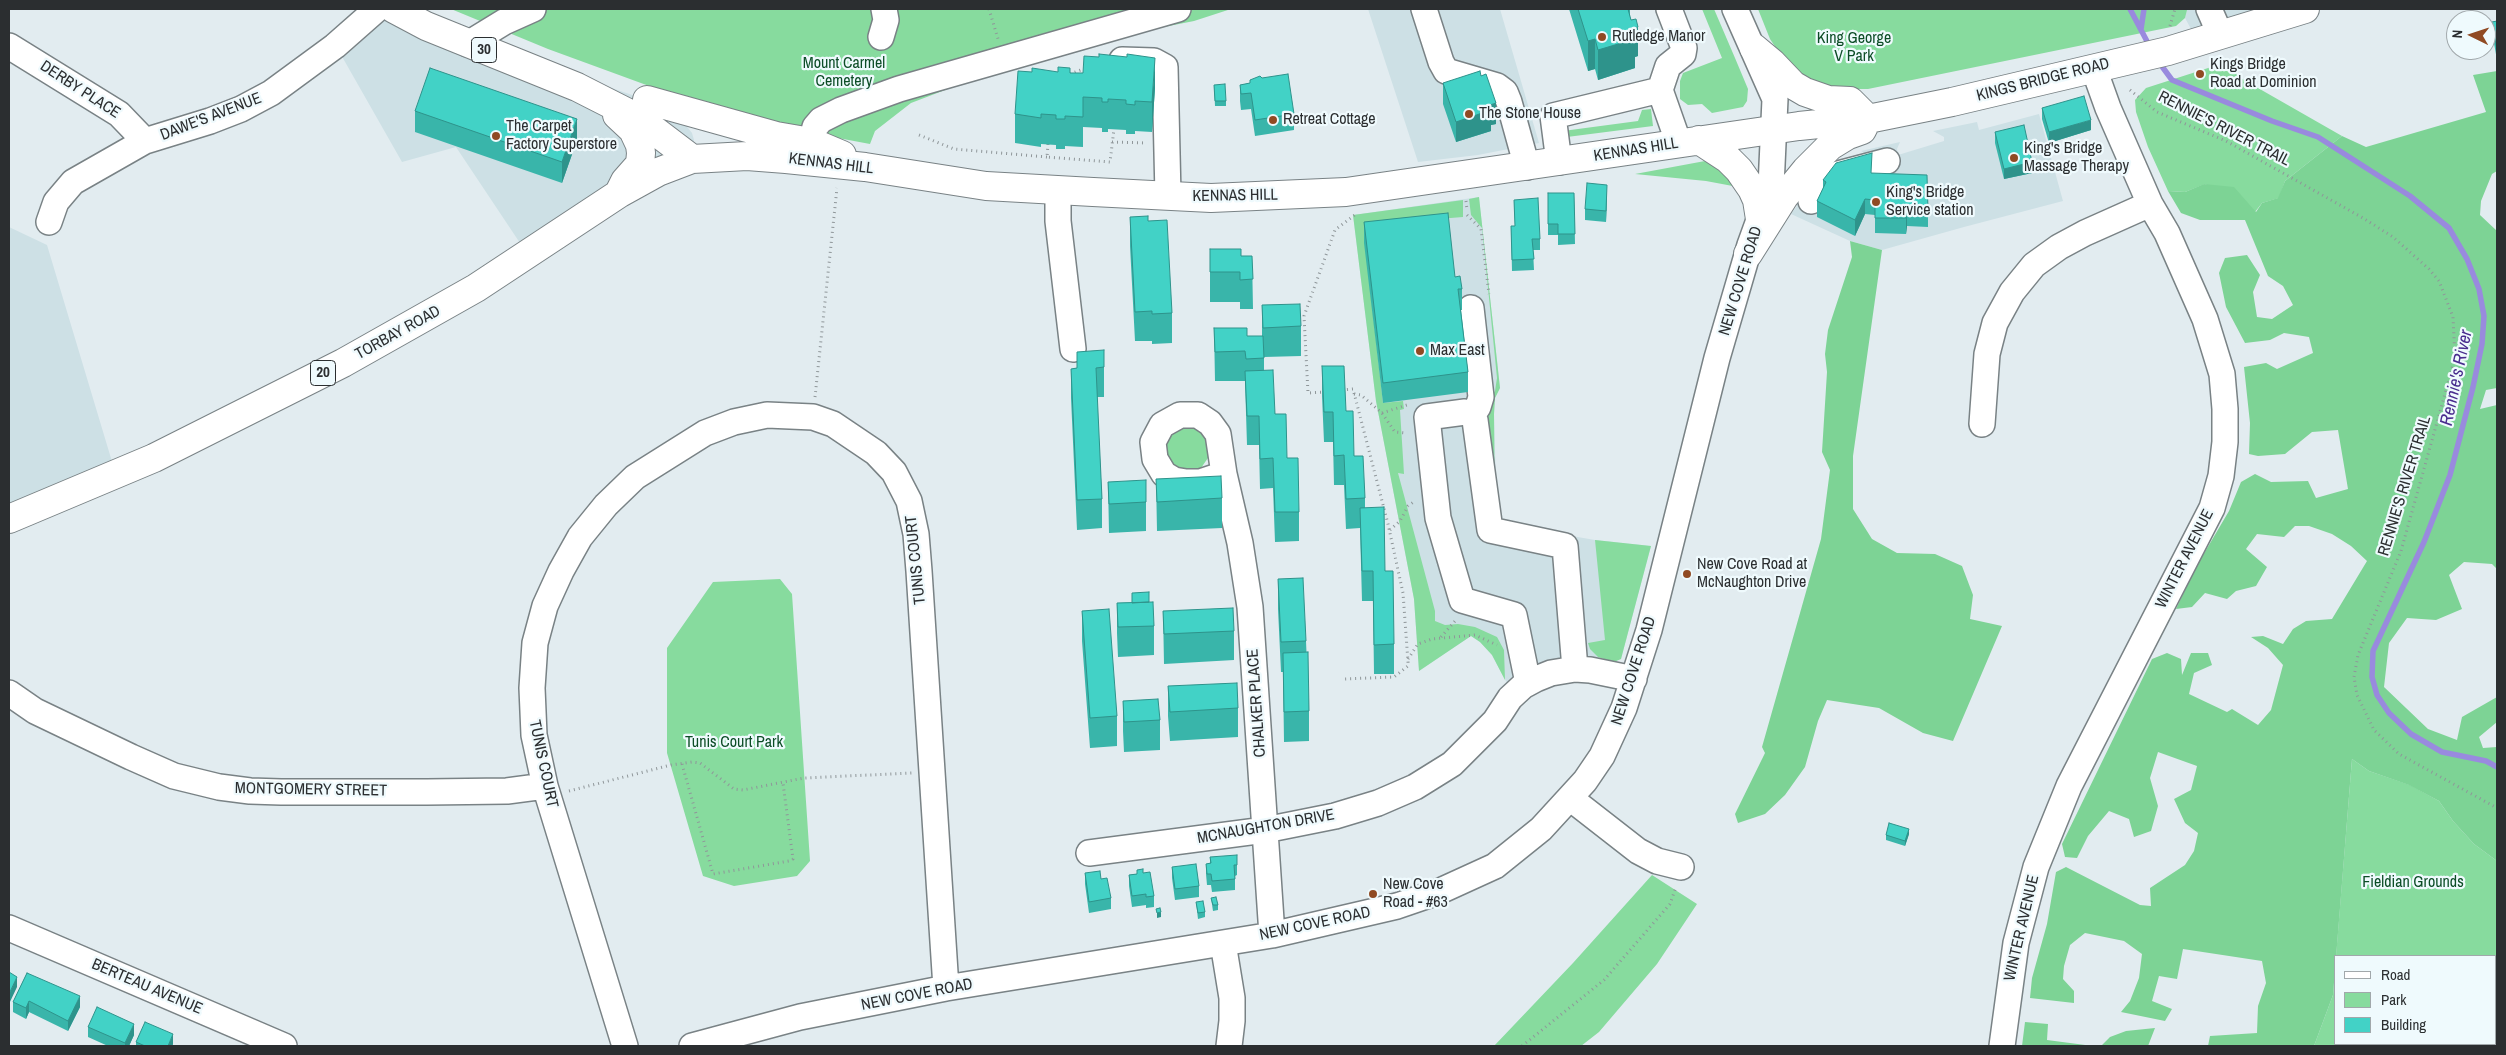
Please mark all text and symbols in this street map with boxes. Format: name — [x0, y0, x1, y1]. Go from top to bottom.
north arrow — [2446, 10, 2496, 60]
place label: Rutledge Manor — [1612, 27, 1705, 47]
park label: King George V Park — [1817, 29, 1891, 67]
text: N — [2448, 29, 2466, 39]
marker: Rutledge Manor — [1596, 31, 1608, 43]
road number: 30 — [472, 38, 496, 62]
park label: Mount Carmel Cemetery — [803, 54, 885, 92]
street label: KINGS BRIDGE ROAD — [1975, 54, 2111, 106]
place label: Kings Bridge Road at Dominion — [2210, 55, 2316, 93]
street label: DERBY PLACE — [36, 57, 124, 123]
marker: Kings Bridge Road at Dominion — [2194, 68, 2206, 80]
street label: RENNIE'S RIVER TRAIL — [2155, 87, 2293, 171]
street label: DAWE'S AVENUE — [158, 89, 264, 145]
place label: The Stone House — [1479, 104, 1581, 124]
marker: The Stone House — [1463, 108, 1475, 120]
place label: Retreat Cottage — [1283, 110, 1376, 130]
marker: Retreat Cottage — [1267, 114, 1279, 126]
place label: The Carpet Factory Superstore — [506, 117, 617, 155]
marker: The Carpet Factory Superstore — [490, 130, 502, 142]
street label: KENNAS HILL — [1592, 134, 1680, 166]
place label: King's Bridge Massage Therapy — [2024, 139, 2129, 177]
street label: KENNAS HILL — [787, 149, 875, 179]
marker: King's Bridge Massage Therapy — [2008, 152, 2020, 164]
place label: King's Bridge Service station — [1886, 183, 1974, 221]
street label: KENNAS HILL — [1192, 186, 1278, 206]
marker: King's Bridge Service station — [1870, 196, 1882, 208]
street label: NEW COVE ROAD — [1715, 224, 1767, 338]
street label: TORBAY ROAD — [352, 302, 444, 364]
water label: Rennie's River — [2436, 328, 2478, 428]
place label: Max East — [1430, 341, 1485, 361]
marker: Max East — [1414, 345, 1426, 357]
road number: 20 — [310, 360, 336, 386]
street label: RENNIE'S RIVER TRAIL — [2375, 414, 2435, 558]
street label: WINTER AVENUE — [2152, 506, 2218, 612]
street label: TUNIS COURT — [902, 515, 930, 605]
place label: New Cove Road at McNaughton Drive — [1697, 555, 1807, 593]
marker: New Cove Road at McNaughton Drive — [1681, 568, 1693, 580]
street label: NEW COVE ROAD — [1607, 614, 1661, 728]
street label: CHALKER PLACE — [1244, 648, 1270, 758]
street label: TUNIS COURT — [524, 718, 562, 810]
park label: Tunis Court Park — [685, 733, 783, 753]
street label: MONTGOMERY STREET — [235, 779, 387, 801]
street label: MCNAUGHTON DRIVE — [1196, 805, 1336, 849]
street label: WINTER AVENUE — [2000, 873, 2044, 983]
park label: Fieldian Grounds — [2362, 873, 2464, 893]
place label: New Cove Road - #63 — [1383, 875, 1448, 913]
marker: New Cove Road - #63 — [1367, 888, 1379, 900]
street label: NEW COVE ROAD — [1258, 903, 1372, 945]
street label: BERTEAU AVENUE — [89, 955, 205, 1019]
legend — [2334, 955, 2496, 1045]
text: Road — [2381, 964, 2410, 985]
street label: NEW COVE ROAD — [860, 975, 974, 1015]
text: Park — [2381, 989, 2406, 1010]
text: Building — [2381, 1014, 2426, 1035]

